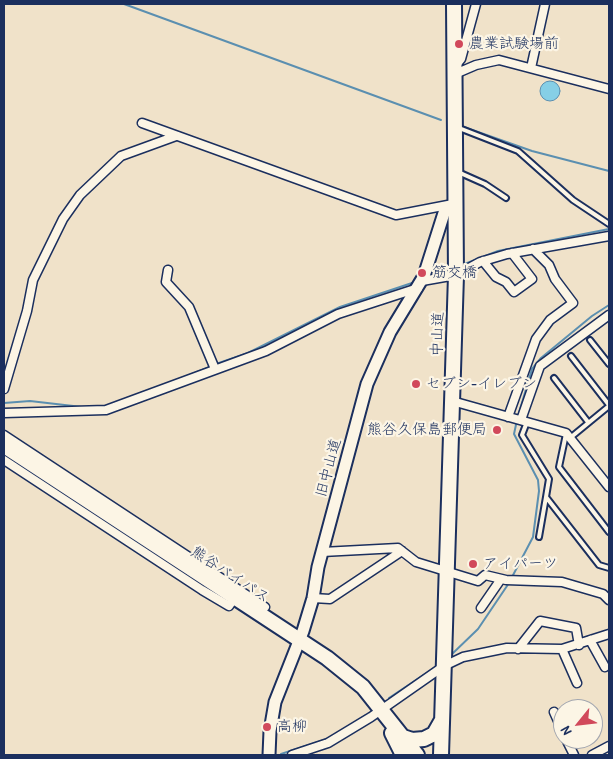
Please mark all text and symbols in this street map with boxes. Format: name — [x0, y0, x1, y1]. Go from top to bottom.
place label: 農業試験場前 — [469, 35, 559, 53]
marker: 農業試験場前 — [453, 38, 465, 50]
place label: 筋交橋 — [432, 264, 477, 282]
marker: 筋交橋 — [416, 267, 428, 279]
street label: 中山道 — [428, 311, 448, 357]
place label: セブン-イレブン — [426, 375, 537, 393]
marker: セブン-イレブン — [410, 378, 422, 390]
place label: 熊谷久保島郵便局 — [367, 421, 487, 439]
marker: 熊谷久保島郵便局 — [491, 424, 503, 436]
street label: 旧中山道 — [313, 437, 345, 499]
street label: 熊谷バイパス — [187, 543, 273, 607]
place label: アイパーツ — [483, 555, 558, 573]
marker: アイパーツ — [467, 558, 479, 570]
north arrow — [553, 699, 603, 749]
place label: 高柳 — [277, 718, 307, 736]
marker: 高柳 — [261, 721, 273, 733]
text: N — [555, 723, 575, 739]

